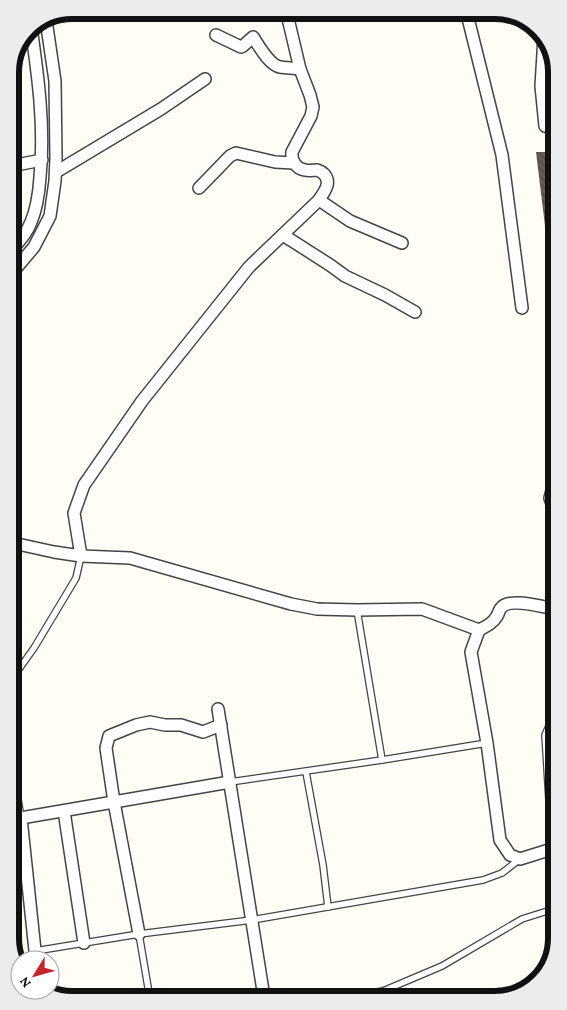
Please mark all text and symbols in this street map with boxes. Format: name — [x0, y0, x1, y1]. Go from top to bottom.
north arrow — [10, 950, 60, 1000]
text: N — [15, 974, 34, 991]

